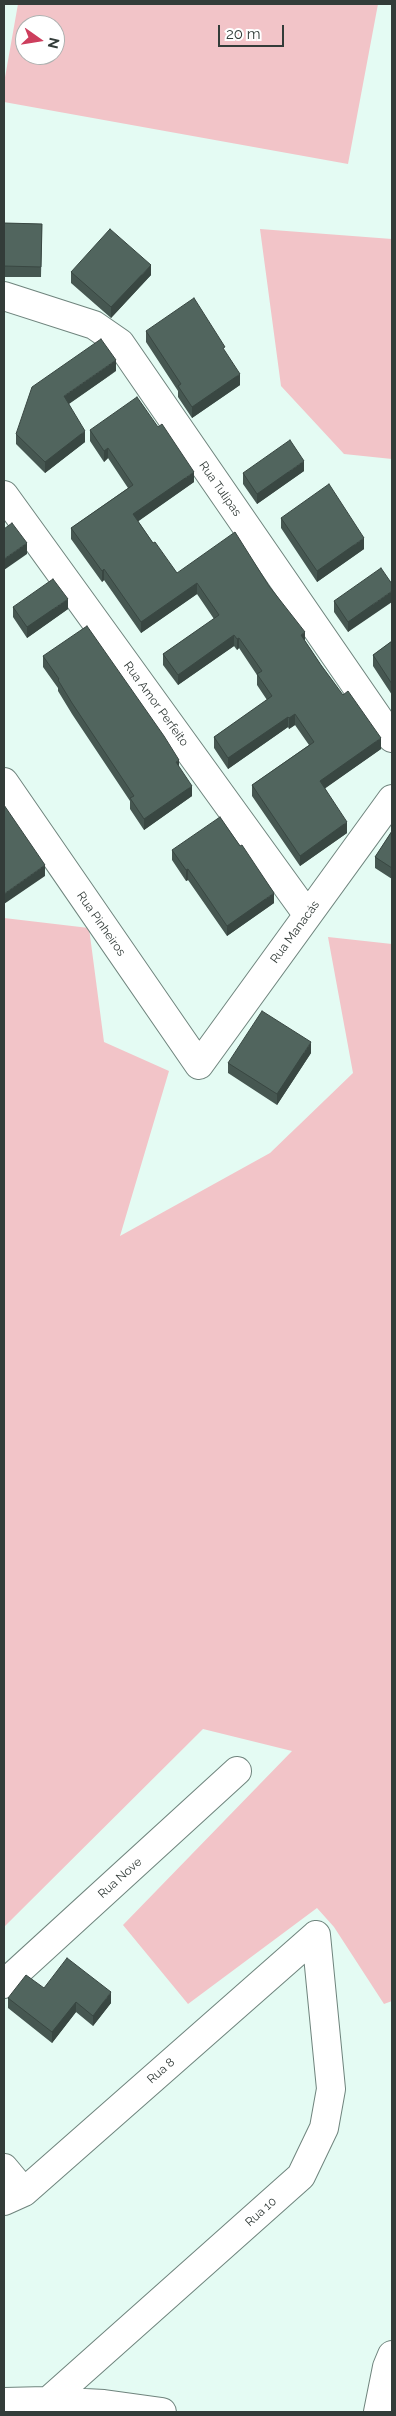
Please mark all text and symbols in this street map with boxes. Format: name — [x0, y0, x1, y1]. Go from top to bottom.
north arrow — [15, 15, 65, 65]
scale bar — [221, 15, 287, 47]
text: 20 m — [226, 25, 261, 43]
text: N — [45, 36, 63, 50]
street label: Rua Tulipas — [196, 459, 244, 519]
street label: Rua Amor Perfeito — [120, 659, 192, 749]
street label: Rua Pinheiros — [74, 889, 128, 959]
street label: Rua Manacás — [267, 898, 323, 966]
street label: Rua Nove — [95, 1855, 145, 1901]
street label: Rua 8 — [144, 2055, 178, 2087]
street label: Rua 10 — [242, 2194, 280, 2230]

